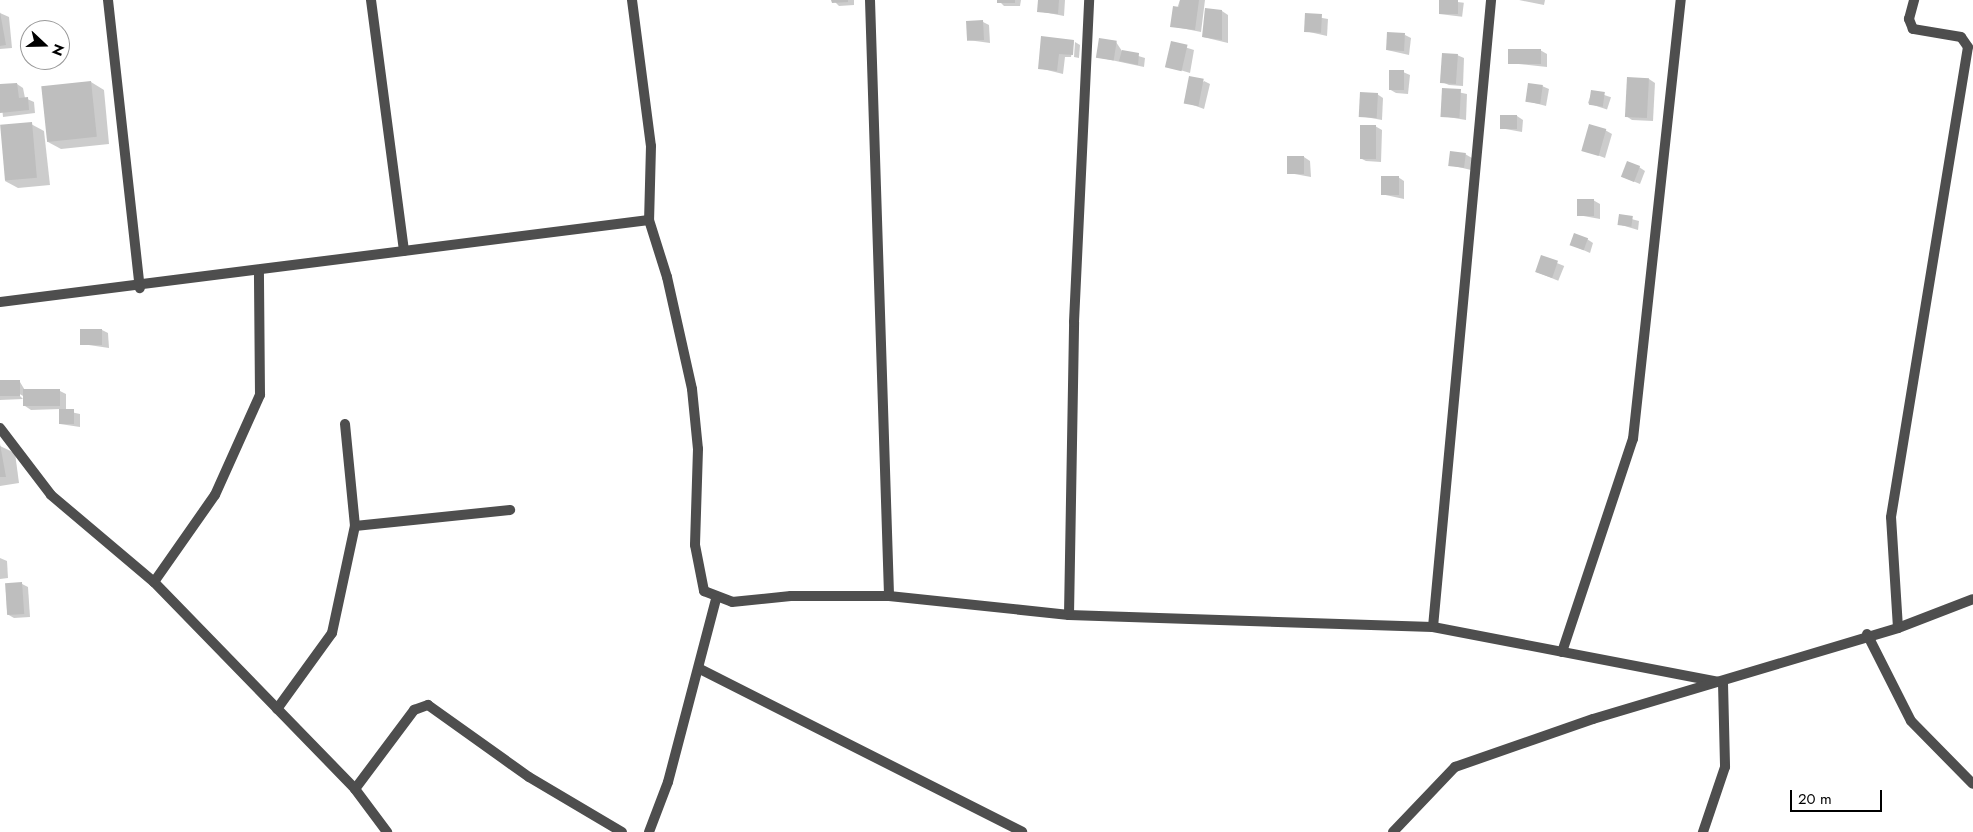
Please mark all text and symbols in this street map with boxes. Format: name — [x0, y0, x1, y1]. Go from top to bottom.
north arrow — [20, 20, 70, 70]
text: N — [47, 41, 69, 59]
scale bar — [1793, 780, 1886, 812]
text: 20 m — [1798, 788, 1832, 810]

